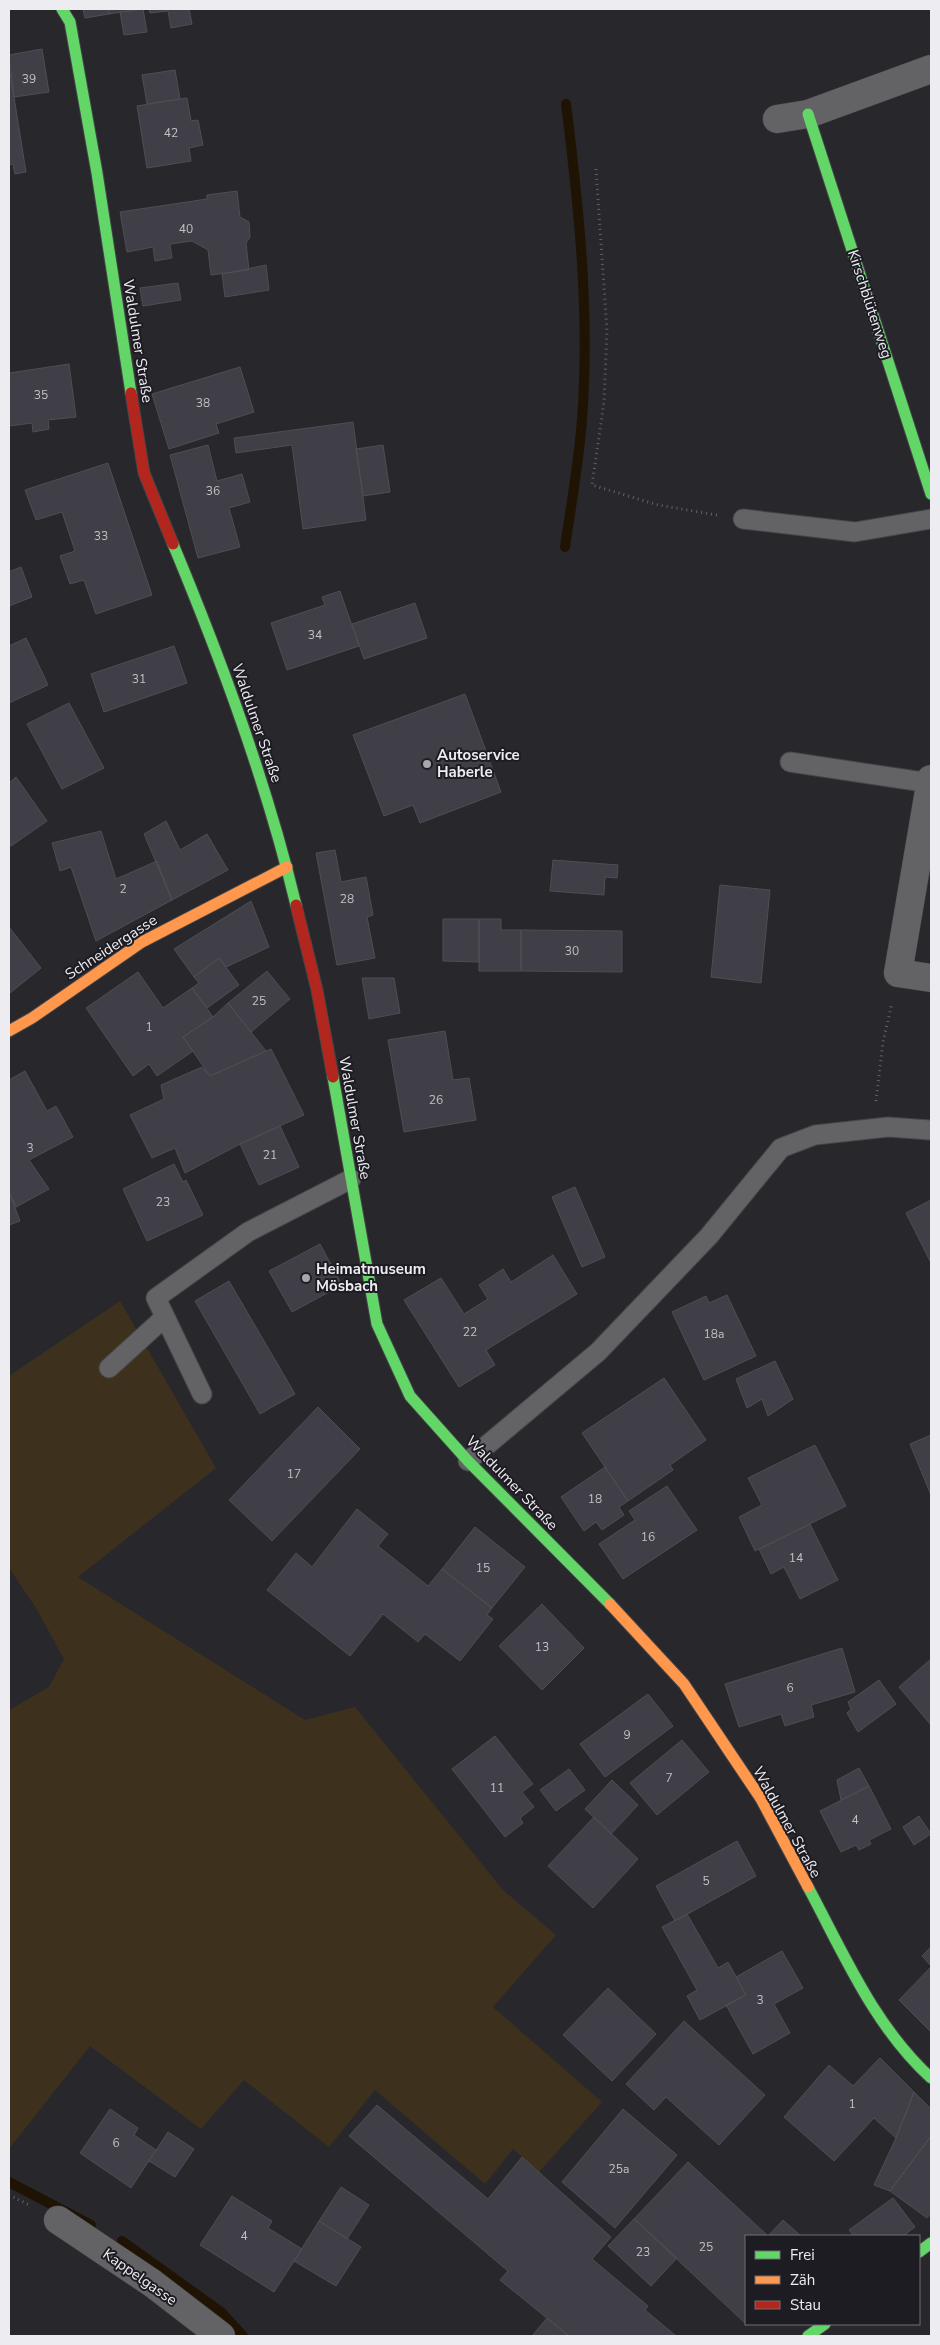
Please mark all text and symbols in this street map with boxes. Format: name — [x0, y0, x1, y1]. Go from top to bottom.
house number: 39 — [22, 71, 36, 87]
house number: 42 — [164, 125, 178, 141]
house number: 40 — [179, 221, 193, 237]
street label: Kirschblütenweg — [843, 247, 897, 361]
street label: Waldulmer Straße — [118, 278, 158, 404]
house number: 35 — [34, 387, 48, 403]
house number: 38 — [196, 395, 210, 411]
house number: 36 — [206, 483, 220, 499]
house number: 33 — [94, 528, 108, 544]
house number: 34 — [308, 627, 322, 643]
street label: Waldulmer Straße — [227, 661, 287, 785]
house number: 31 — [132, 671, 146, 687]
place label: Autoservice Haberle — [437, 745, 520, 782]
marker: Autoservice Haberle — [421, 758, 433, 770]
house number: 2 — [119, 881, 127, 897]
house number: 28 — [340, 891, 354, 907]
street label: Schneidergasse — [61, 910, 161, 984]
house number: 30 — [565, 943, 579, 959]
house number: 25 — [252, 993, 266, 1009]
house number: 1 — [145, 1019, 153, 1035]
street label: Waldulmer Straße — [334, 1055, 376, 1181]
house number: 26 — [429, 1092, 443, 1108]
house number: 3 — [26, 1140, 34, 1156]
house number: 21 — [263, 1147, 277, 1163]
house number: 23 — [156, 1194, 170, 1210]
place label: Heimatmuseum Mösbach — [316, 1259, 426, 1296]
marker: Heimatmuseum Mösbach — [300, 1272, 312, 1284]
house number: 22 — [463, 1324, 477, 1340]
house number: 18a — [704, 1326, 724, 1342]
street label: Waldulmer Straße — [462, 1431, 562, 1535]
house number: 17 — [287, 1466, 301, 1482]
house number: 18 — [588, 1491, 602, 1507]
house number: 16 — [641, 1529, 655, 1545]
house number: 14 — [789, 1550, 803, 1566]
house number: 15 — [476, 1560, 490, 1576]
house number: 13 — [535, 1639, 549, 1655]
house number: 6 — [786, 1680, 794, 1696]
house number: 9 — [623, 1727, 631, 1743]
street label: Waldulmer Straße — [748, 1763, 826, 1881]
house number: 7 — [665, 1770, 673, 1786]
house number: 11 — [490, 1780, 504, 1796]
house number: 4 — [851, 1812, 859, 1828]
house number: 5 — [702, 1873, 710, 1889]
house number: 3 — [756, 1992, 764, 2008]
house number: 1 — [848, 2096, 856, 2112]
house number: 6 — [112, 2135, 120, 2151]
house number: 25a — [609, 2161, 629, 2177]
house number: 4 — [240, 2228, 248, 2244]
legend — [745, 2235, 920, 2325]
house number: 25 — [699, 2239, 713, 2255]
street label: Kappelgasse — [99, 2244, 181, 2310]
house number: 23 — [636, 2244, 650, 2260]
text: Frei — [790, 2245, 815, 2265]
text: Zäh — [790, 2270, 815, 2290]
text: Stau — [790, 2295, 821, 2315]

